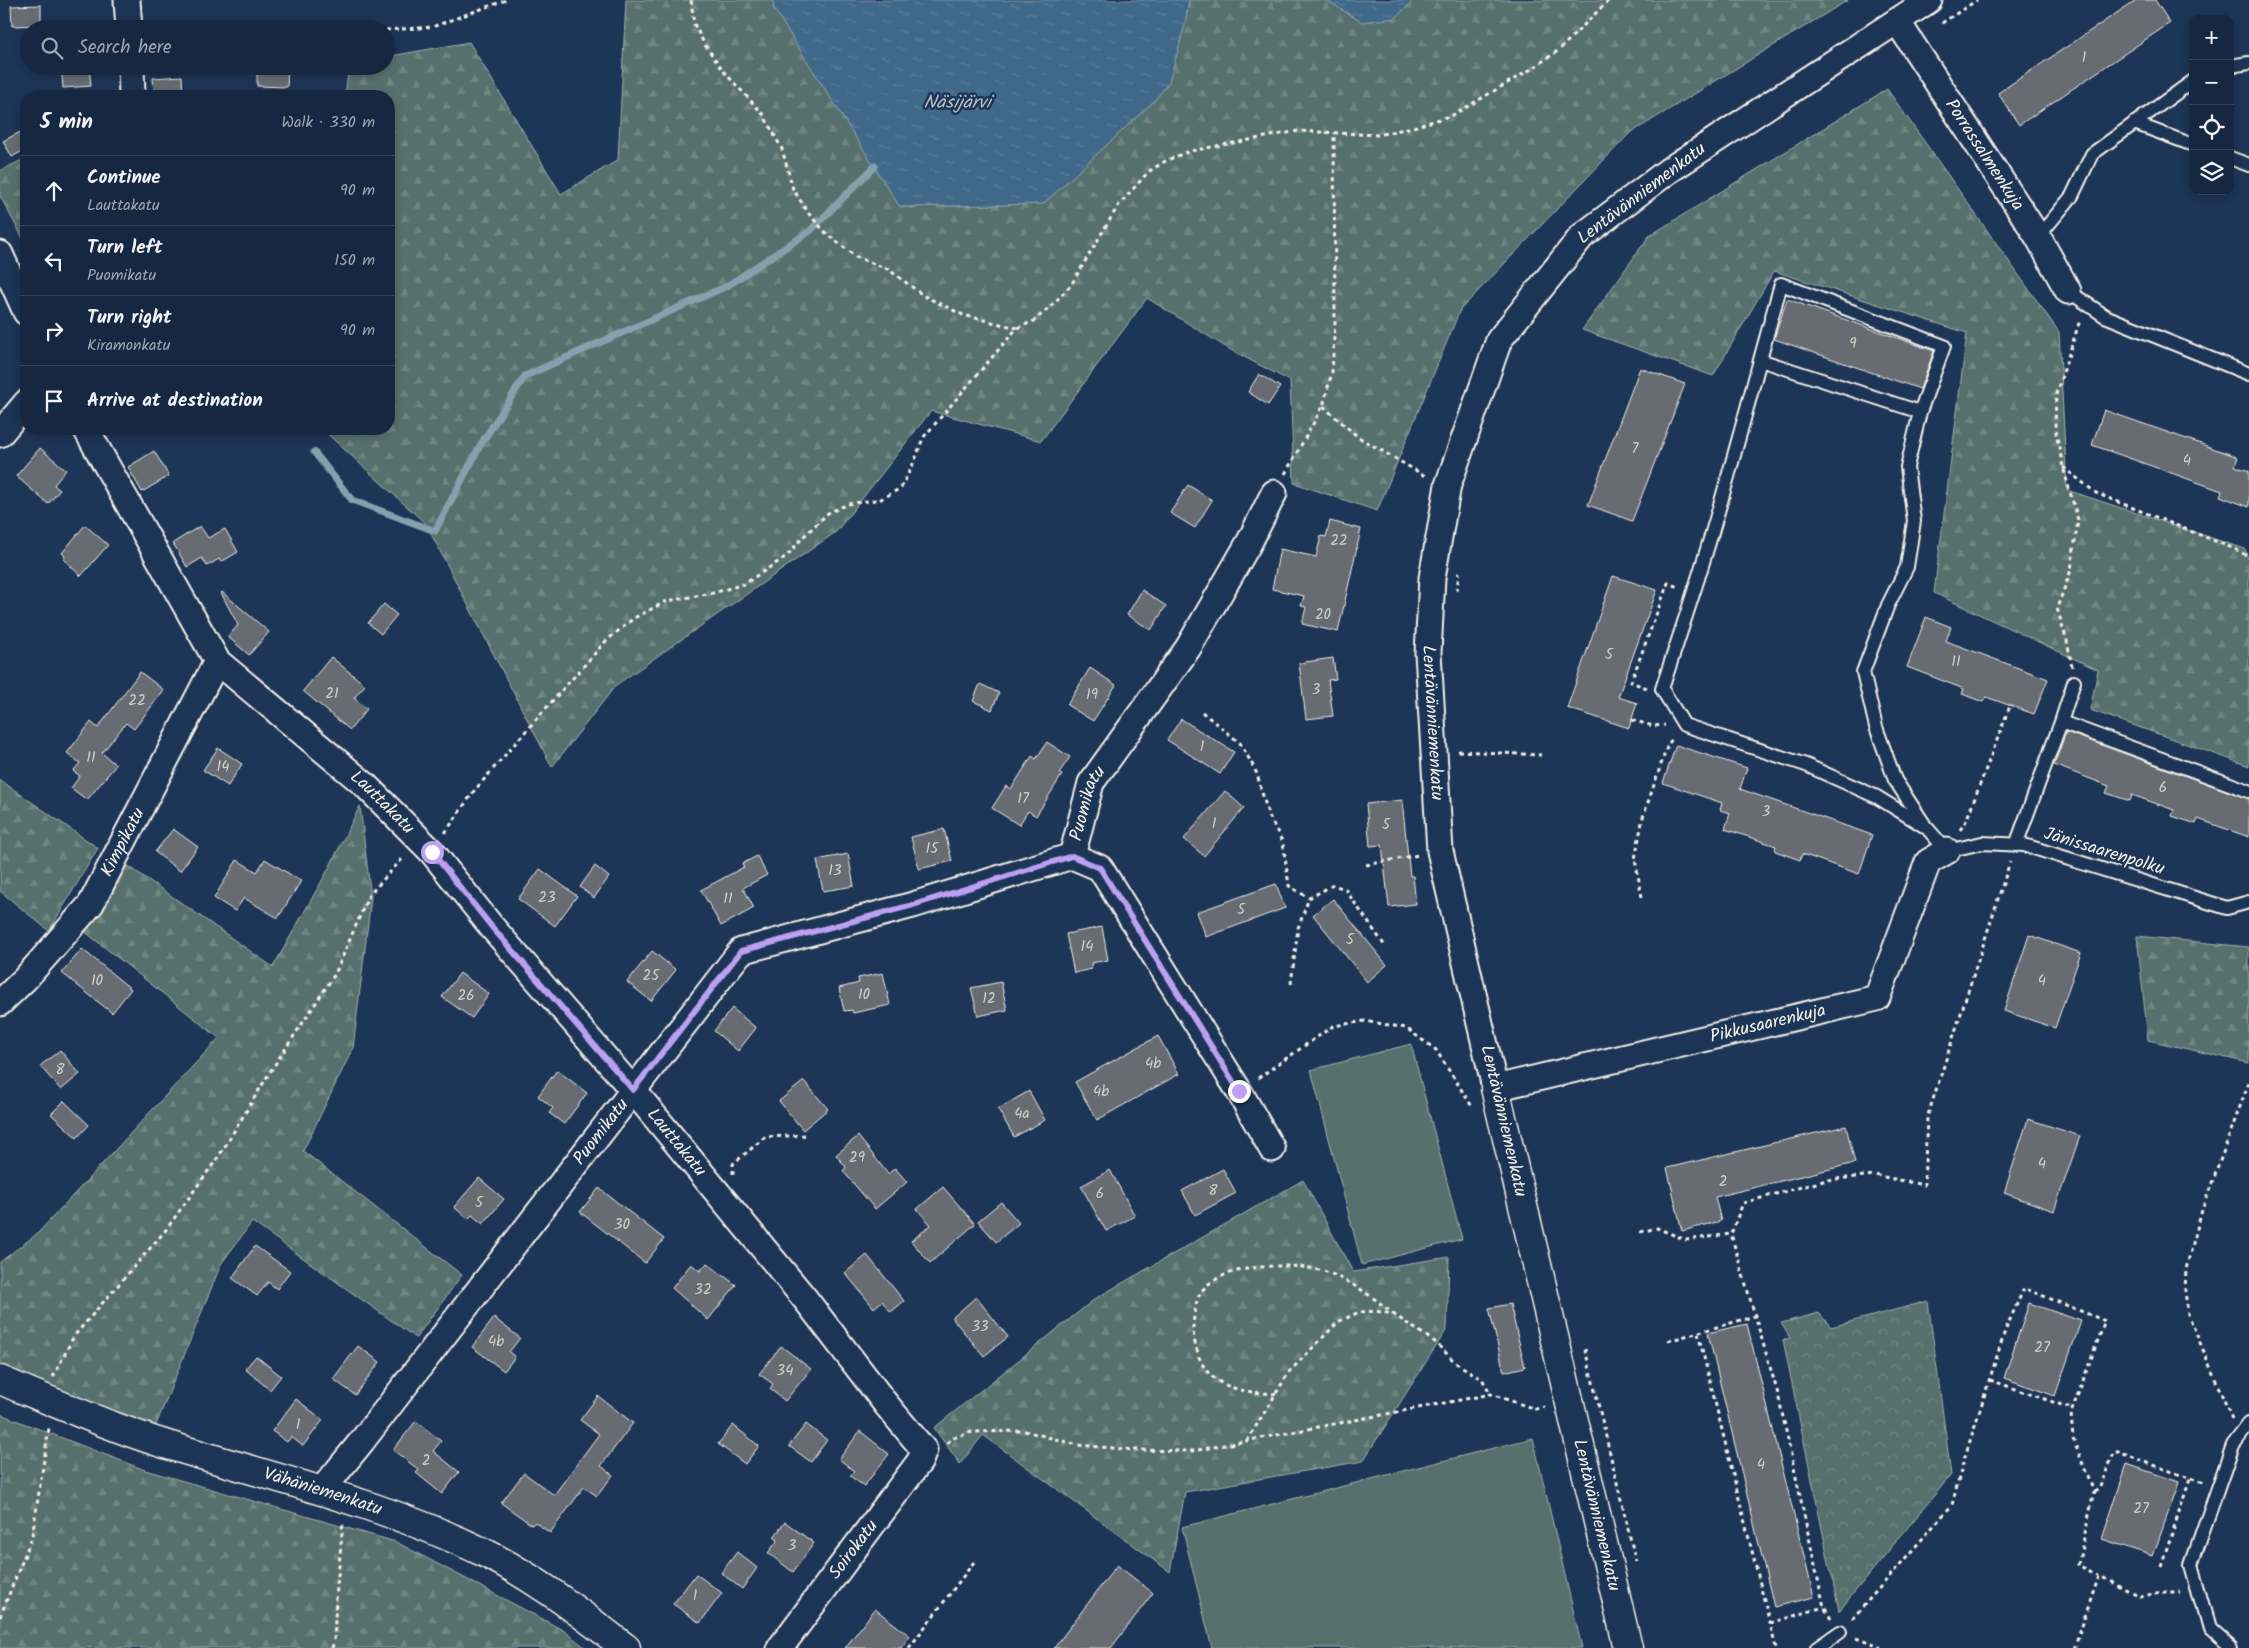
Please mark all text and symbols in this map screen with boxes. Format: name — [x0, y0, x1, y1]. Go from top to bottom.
map controls — [2189, 15, 2234, 195]
button: + — [2189, 15, 2234, 60]
search box — [20, 20, 395, 75]
text: Search here — [78, 33, 172, 63]
icon: search — [38, 34, 66, 62]
house number: 1 — [2082, 46, 2087, 70]
button: − — [2189, 60, 2234, 105]
water label: Näsijärvi — [923, 88, 995, 118]
street label: Porrassalmenkuja — [1937, 93, 2032, 217]
button: locate — [2189, 105, 2234, 150]
text: 5 min — [40, 106, 93, 139]
text: Walk · 330 m — [282, 110, 375, 135]
street label: Lentävänniemenkatu — [1571, 136, 1713, 252]
button: layers — [2189, 150, 2234, 195]
text: Continue — [87, 163, 160, 193]
icon: ahead — [40, 177, 68, 205]
text: 90 m — [340, 178, 375, 203]
text: Lauttakatu — [87, 193, 160, 218]
text: Turn left — [87, 233, 162, 263]
icon: left — [40, 247, 68, 275]
text: 150 m — [334, 248, 375, 273]
text: Puomikatu — [87, 263, 156, 288]
text: Turn right — [87, 303, 172, 333]
icon: right — [40, 317, 68, 345]
text: 90 m — [340, 318, 375, 343]
house number: 9 — [1849, 332, 1857, 356]
text: Kiramonkatu — [87, 333, 170, 358]
text: Arrive at destination — [87, 386, 263, 416]
icon: arrive — [40, 387, 68, 415]
house number: 7 — [1632, 437, 1640, 461]
house number: 4 — [2183, 449, 2191, 473]
house number: 22 — [1330, 529, 1348, 553]
house number: 20 — [1315, 603, 1332, 627]
house number: 5 — [1605, 643, 1614, 667]
street label: Lentävänniemenkatu — [1413, 644, 1451, 802]
house number: 11 — [1951, 650, 1961, 674]
house number: 3 — [1312, 678, 1321, 702]
house number: 21 — [325, 682, 339, 706]
house number: 19 — [1086, 683, 1099, 707]
house number: 22 — [128, 689, 146, 713]
house number: 1 — [1200, 735, 1205, 759]
house number: 11 — [86, 746, 96, 770]
house number: 14 — [217, 755, 229, 779]
street label: Puomikatu — [1062, 759, 1114, 844]
street label: Lauttakatu — [343, 763, 422, 842]
house number: 6 — [2159, 776, 2167, 800]
house number: 17 — [1017, 787, 1030, 811]
house number: 3 — [1762, 800, 1771, 824]
street label: Kimpikatu — [93, 802, 153, 882]
house number: 1 — [1212, 812, 1217, 836]
house number: 5 — [1382, 813, 1391, 837]
street label: Jänissaarenpolku — [2040, 820, 2168, 884]
house number: 15 — [926, 837, 939, 861]
route start — [421, 841, 444, 864]
house number: 13 — [828, 859, 842, 883]
house number: 23 — [538, 886, 556, 910]
house number: 11 — [723, 887, 733, 911]
house number: 5 — [1237, 898, 1246, 922]
house number: 5 — [1346, 928, 1355, 952]
house number: 14 — [1081, 935, 1093, 959]
house number: 25 — [643, 964, 660, 988]
house number: 10 — [91, 969, 104, 993]
house number: 4 — [2038, 969, 2046, 993]
house number: 10 — [858, 983, 871, 1007]
house number: 26 — [457, 984, 475, 1008]
house number: 12 — [982, 987, 996, 1011]
street label: Pikkusaarenkuja — [1707, 996, 1829, 1051]
street label: Lentävänniemenkatu — [1471, 1042, 1535, 1200]
house number: 4b — [1145, 1052, 1161, 1076]
house number: 8 — [55, 1058, 65, 1082]
house number: 4b — [1093, 1080, 1109, 1104]
route end — [1228, 1080, 1251, 1103]
street label: Puomikatu — [566, 1092, 637, 1172]
street label: Lauttakatu — [639, 1102, 714, 1184]
house number: 4a — [1014, 1102, 1030, 1126]
house number: 29 — [849, 1146, 866, 1170]
house number: 4 — [2038, 1152, 2046, 1176]
house number: 2 — [1719, 1170, 1727, 1194]
house number: 8 — [1208, 1179, 1218, 1203]
house number: 6 — [1096, 1182, 1104, 1206]
house number: 5 — [475, 1191, 484, 1215]
house number: 30 — [614, 1213, 631, 1237]
house number: 32 — [694, 1278, 712, 1302]
house number: 33 — [971, 1315, 989, 1339]
house number: 4b — [488, 1330, 504, 1354]
house number: 27 — [2034, 1336, 2051, 1360]
house number: 34 — [777, 1359, 793, 1383]
house number: 1 — [296, 1413, 301, 1437]
street label: Lentävänniemenkatu — [1564, 1436, 1629, 1594]
house number: 2 — [422, 1449, 430, 1473]
house number: 4 — [1757, 1453, 1765, 1477]
street label: Vähäniemenkatu — [260, 1460, 386, 1524]
house number: 27 — [2133, 1497, 2150, 1521]
street label: Soirokatu — [822, 1514, 886, 1586]
house number: 3 — [788, 1534, 797, 1558]
house number: 1 — [693, 1584, 698, 1608]

